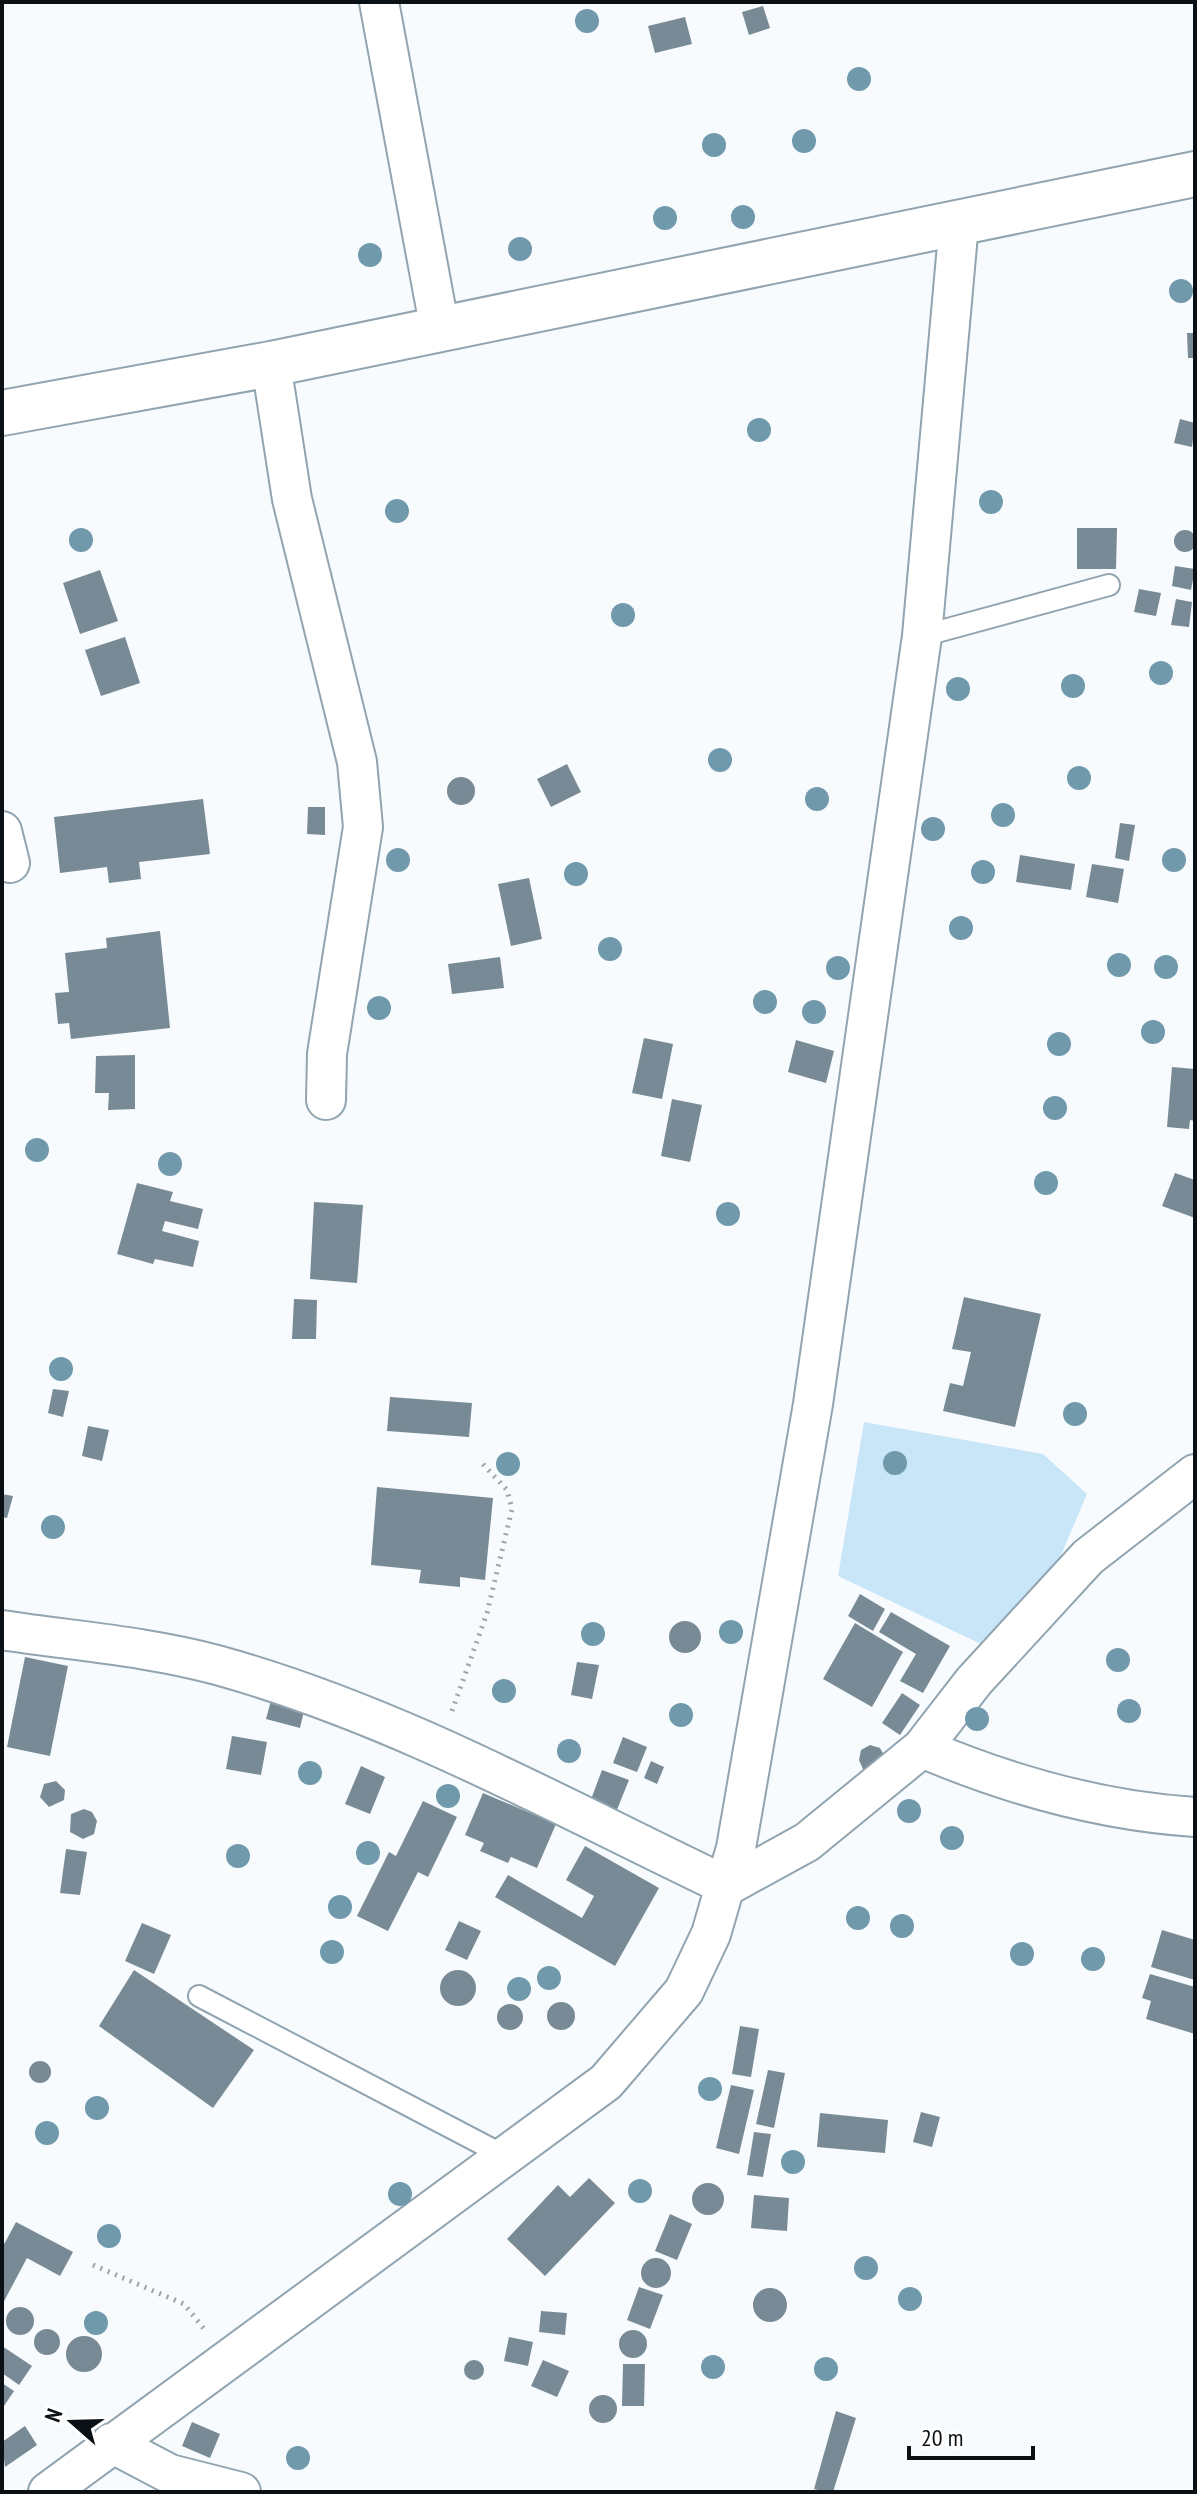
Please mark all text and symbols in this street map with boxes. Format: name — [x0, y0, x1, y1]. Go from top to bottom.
north arrow — [32, 2382, 112, 2462]
text: N — [38, 2405, 68, 2426]
scale bar — [909, 2410, 1033, 2460]
text: 20 m — [921, 2422, 963, 2453]

